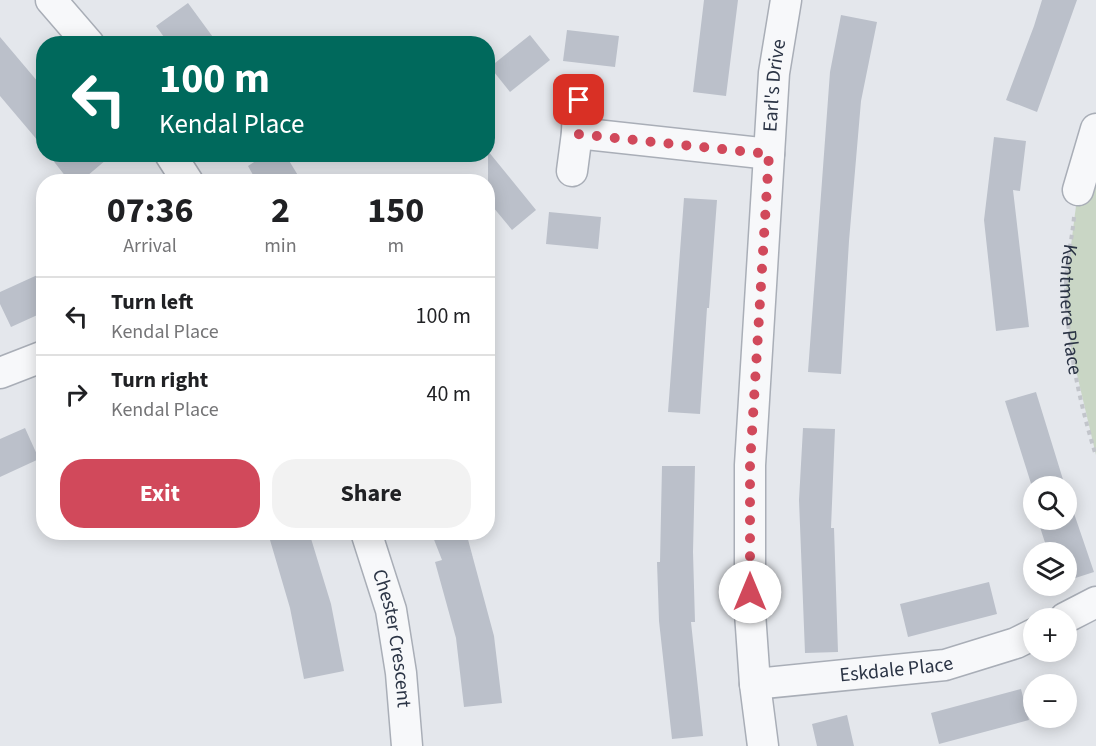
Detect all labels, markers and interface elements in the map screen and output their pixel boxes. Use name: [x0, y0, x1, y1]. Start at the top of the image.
street label: Earl's Drive: [756, 37, 793, 133]
text: 100 m: [159, 49, 270, 109]
icon: left: [60, 60, 138, 138]
pin: [553, 74, 604, 125]
icon: arrive: [562, 83, 595, 116]
text: Kendal Place: [159, 105, 304, 144]
text: 07:36: [107, 185, 194, 236]
text: 2: [271, 185, 290, 236]
text: 150: [367, 185, 424, 236]
text: Arrival: [123, 232, 177, 260]
text: min: [264, 232, 297, 260]
text: m: [387, 232, 404, 260]
street label: Kentmere Place: [1052, 242, 1089, 377]
text: Turn left: [111, 286, 193, 318]
icon: left: [60, 300, 93, 333]
text: 100 m: [416, 300, 471, 332]
text: Kendal Place: [111, 318, 219, 346]
text: Turn right: [111, 364, 208, 396]
icon: right: [60, 378, 93, 411]
text: 40 m: [426, 378, 471, 410]
text: Kendal Place: [111, 396, 219, 424]
button: Exit: [60, 459, 260, 528]
button: Share: [272, 459, 471, 528]
map controls: [1023, 476, 1077, 728]
button: search: [1023, 476, 1077, 530]
button: layers: [1023, 542, 1077, 596]
position arrow: [718, 560, 782, 624]
street label: Chester Crescent: [365, 566, 418, 709]
button: +: [1023, 608, 1077, 662]
street label: Eskdale Place: [838, 649, 957, 689]
button: −: [1023, 674, 1077, 728]

